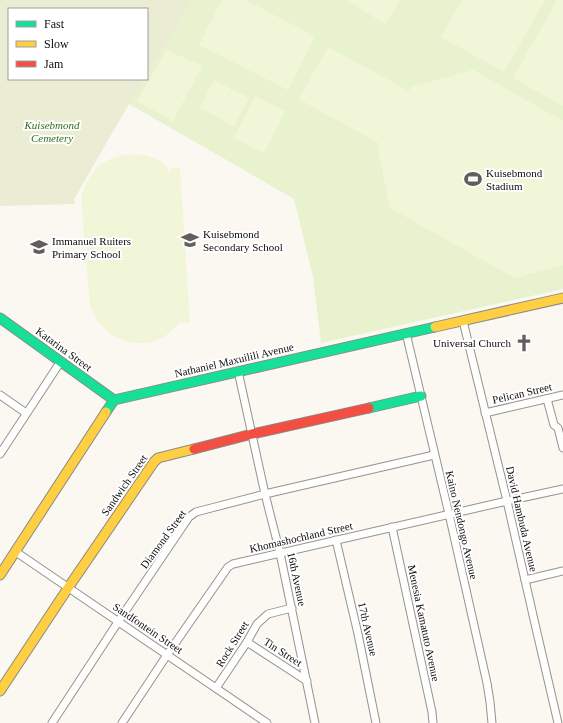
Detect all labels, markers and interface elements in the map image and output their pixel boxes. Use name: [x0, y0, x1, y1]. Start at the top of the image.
legend: [8, 8, 148, 80]
text: Fast: [44, 17, 65, 31]
text: Slow: [44, 37, 69, 51]
text: Jam: [44, 57, 64, 71]
park label: Kuisebmond Cemetery: [24, 119, 80, 144]
place label: Kuisebmond Stadium: [486, 167, 543, 192]
sports icon: Kuisebmond Stadium: [463, 169, 483, 189]
place label: Kuisebmond Secondary School: [203, 228, 283, 253]
school or university icon: Kuisebmond Secondary School: [180, 230, 200, 250]
place label: Immanuel Ruiters Primary School: [52, 235, 131, 260]
school or university icon: Immanuel Ruiters Primary School: [29, 237, 49, 257]
street label: Katarina Street: [34, 325, 94, 373]
church icon: Universal Church: [514, 333, 534, 353]
place label: Universal Church: [433, 337, 511, 349]
street label: Nathaniel Maxuilili Avenue: [173, 340, 295, 380]
street label: Pelican Street: [491, 380, 553, 406]
street label: Sandwich Street: [98, 452, 150, 518]
street label: David Hambuda Avenue: [504, 465, 540, 573]
street label: Kaino Nendongo Avenue: [444, 470, 480, 581]
street label: Diamond Street: [138, 507, 188, 571]
street label: Khomashochland Street: [248, 519, 354, 555]
street label: 16th Avenue: [285, 551, 309, 607]
street label: Menesia Kamatuto Avenue: [406, 564, 442, 683]
street label: Sandfontein Street: [111, 600, 185, 656]
street label: 17th Avenue: [356, 601, 380, 657]
street label: Rock Street: [213, 619, 251, 669]
street label: Tin Street: [262, 635, 304, 669]

